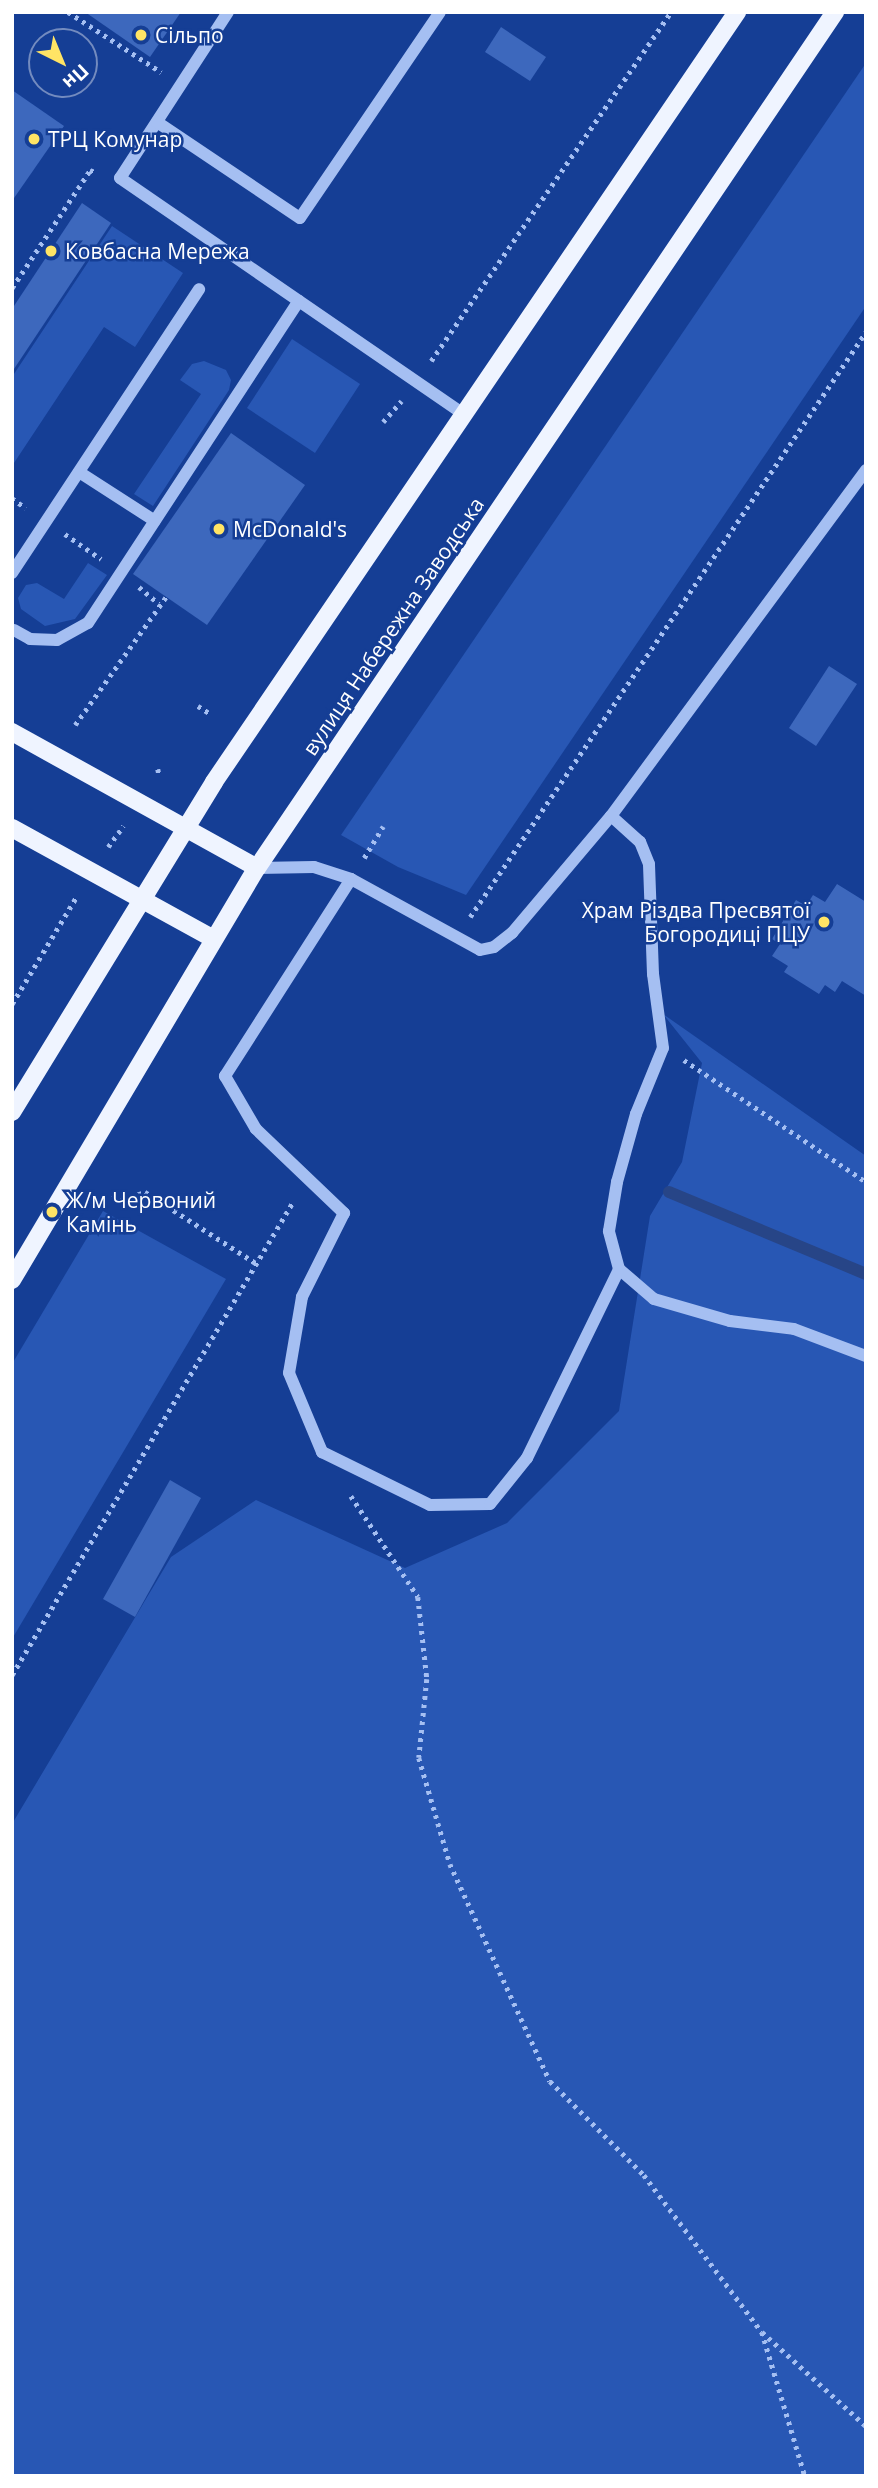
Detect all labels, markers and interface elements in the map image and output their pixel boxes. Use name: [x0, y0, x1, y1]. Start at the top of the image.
place label: Сільпо: [155, 22, 224, 48]
marker: Сільпо: [133, 27, 149, 43]
north arrow: [28, 28, 98, 98]
text: Пн: [57, 58, 95, 96]
place label: ТРЦ Комунар: [48, 126, 182, 152]
marker: ТРЦ Комунар: [26, 131, 42, 147]
place label: Ковбасна Мережа: [65, 238, 250, 264]
marker: Ковбасна Мережа: [43, 243, 59, 259]
street label: вулиця Набережна Заводська: [297, 492, 489, 760]
place label: McDonald's: [233, 516, 347, 542]
marker: McDonald's: [211, 521, 227, 537]
place label: Храм Різдва Пресвятої Богородиці ПЦУ: [582, 897, 810, 947]
marker: Храм Різдва Пресвятої Богородиці ПЦУ: [816, 914, 832, 930]
place label: Ж/м Червоний Камінь: [66, 1187, 216, 1237]
marker: Ж/м Червоний Камінь: [44, 1204, 60, 1220]

